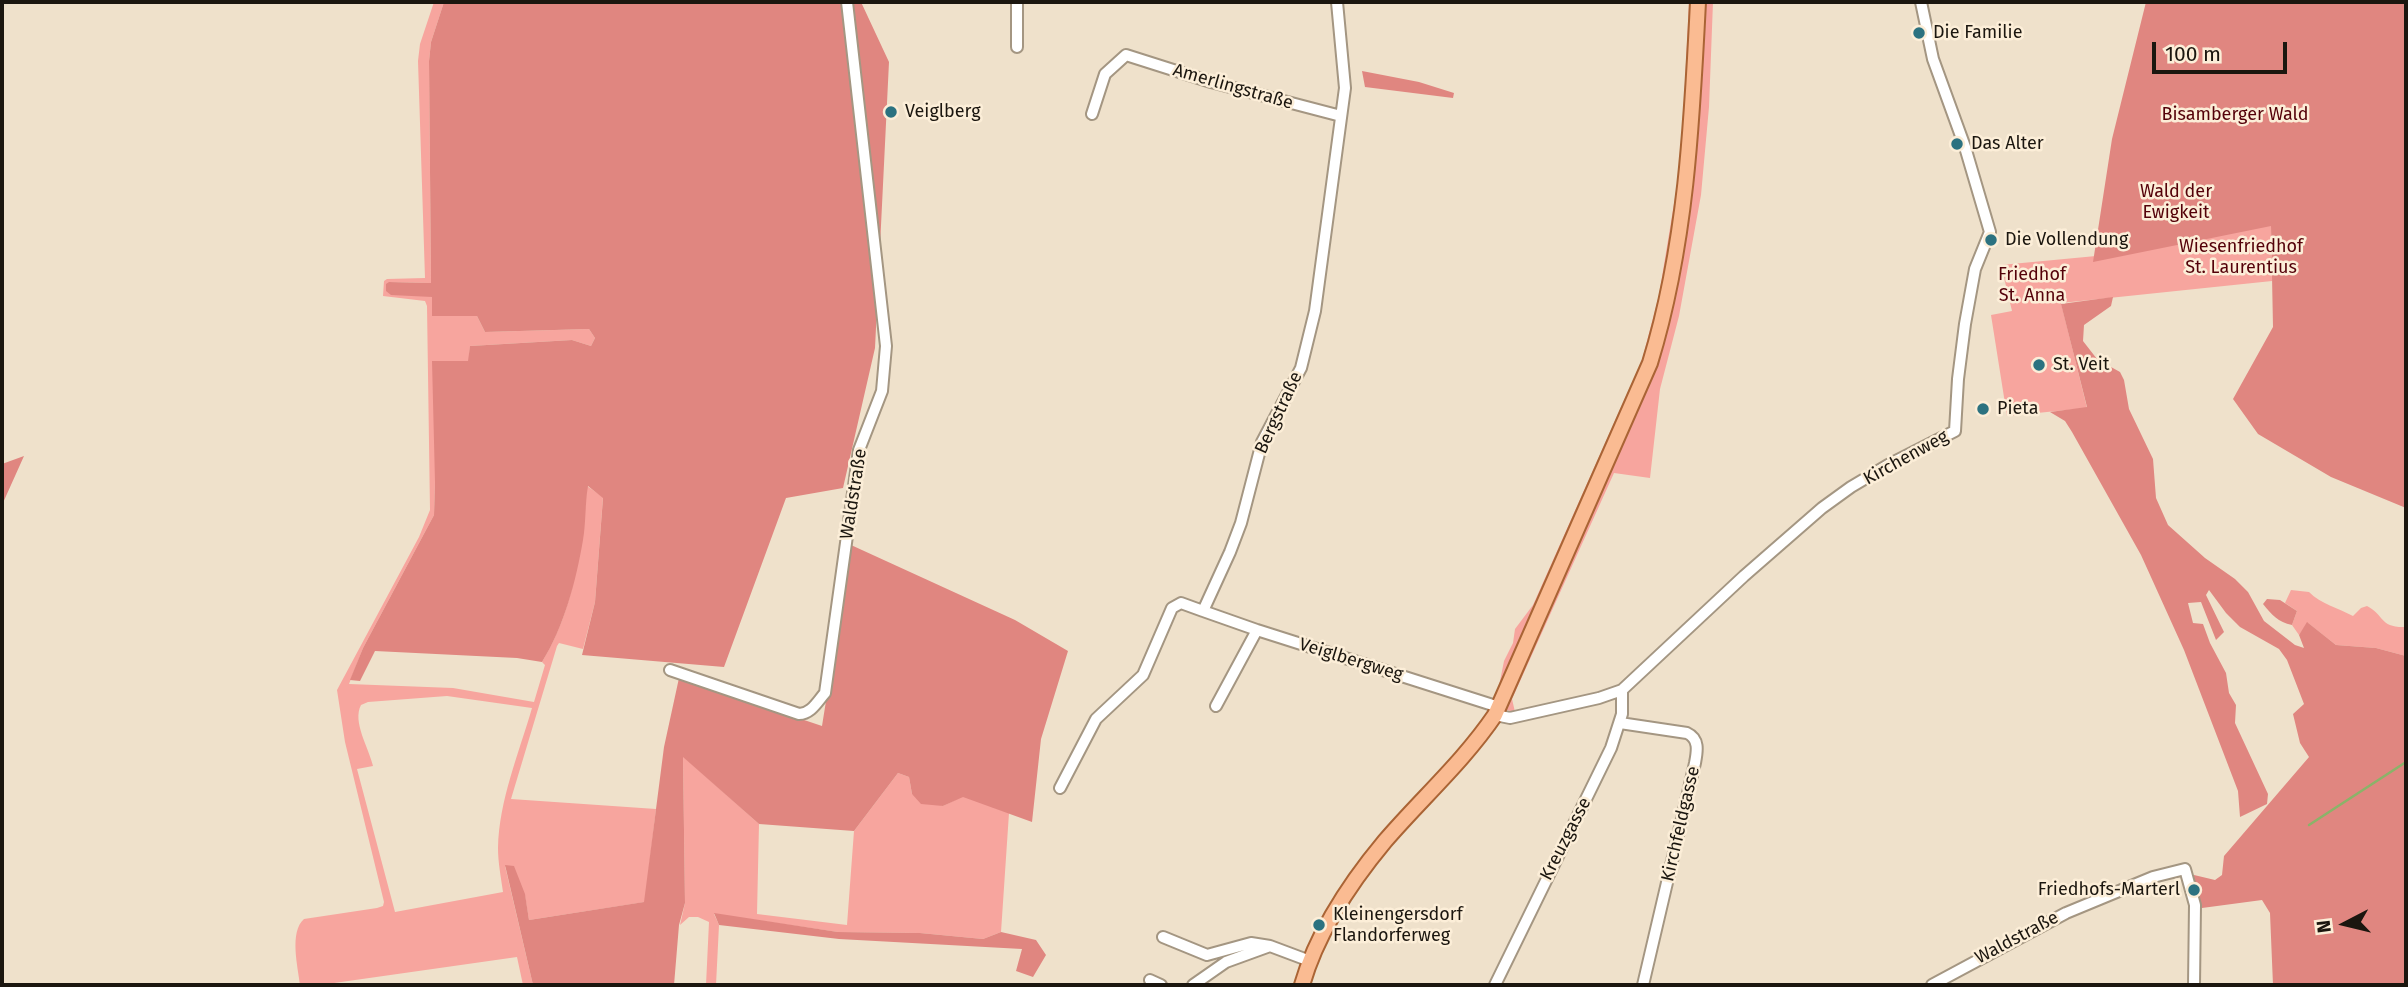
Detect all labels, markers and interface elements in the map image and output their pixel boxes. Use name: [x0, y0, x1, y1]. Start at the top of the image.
place label: Die Familie: [1933, 22, 2022, 44]
marker: Die Familie: [1911, 25, 1927, 41]
scale bar: [2156, 28, 2291, 72]
text: 100 m: [2165, 41, 2221, 67]
street label: Amerlingstraße: [1170, 60, 1296, 114]
place label: Veiglberg: [905, 101, 981, 123]
marker: Veiglberg: [883, 104, 899, 120]
park label: Bisamberger Wald: [2161, 104, 2309, 126]
place label: Das Alter: [1971, 133, 2044, 155]
marker: Das Alter: [1949, 136, 1965, 152]
park label: Wald der Ewigkeit: [2140, 181, 2212, 224]
place label: Die Vollendung: [2005, 229, 2128, 251]
marker: Die Vollendung: [1983, 232, 1999, 248]
park label: Wiesenfriedhof St. Laurentius: [2179, 236, 2303, 278]
park label: Friedhof St. Anna: [1998, 264, 2066, 306]
place label: St. Veit: [2053, 354, 2109, 376]
marker: St. Veit: [2031, 357, 2047, 373]
street label: Bergstraße: [1251, 368, 1307, 458]
place label: Pieta: [1997, 398, 2039, 420]
marker: Pieta: [1975, 401, 1991, 417]
street label: Kirchenweg: [1860, 426, 1952, 490]
street label: Waldstraße: [836, 447, 872, 541]
street label: Veiglbergweg: [1296, 634, 1406, 686]
street label: Kirchfeldgasse: [1657, 764, 1705, 884]
street label: Kreuzgasse: [1536, 794, 1596, 884]
place label: Friedhofs-Marterl: [2038, 879, 2180, 901]
marker: Friedhofs-Marterl: [2186, 882, 2202, 898]
north arrow: [2310, 889, 2380, 959]
place label: Kleinengersdorf Flandorferweg: [1333, 904, 1463, 946]
street label: Waldstraße: [1972, 907, 2062, 969]
marker: Kleinengersdorf Flandorferweg: [1311, 917, 1327, 933]
text: N: [2311, 919, 2336, 934]

